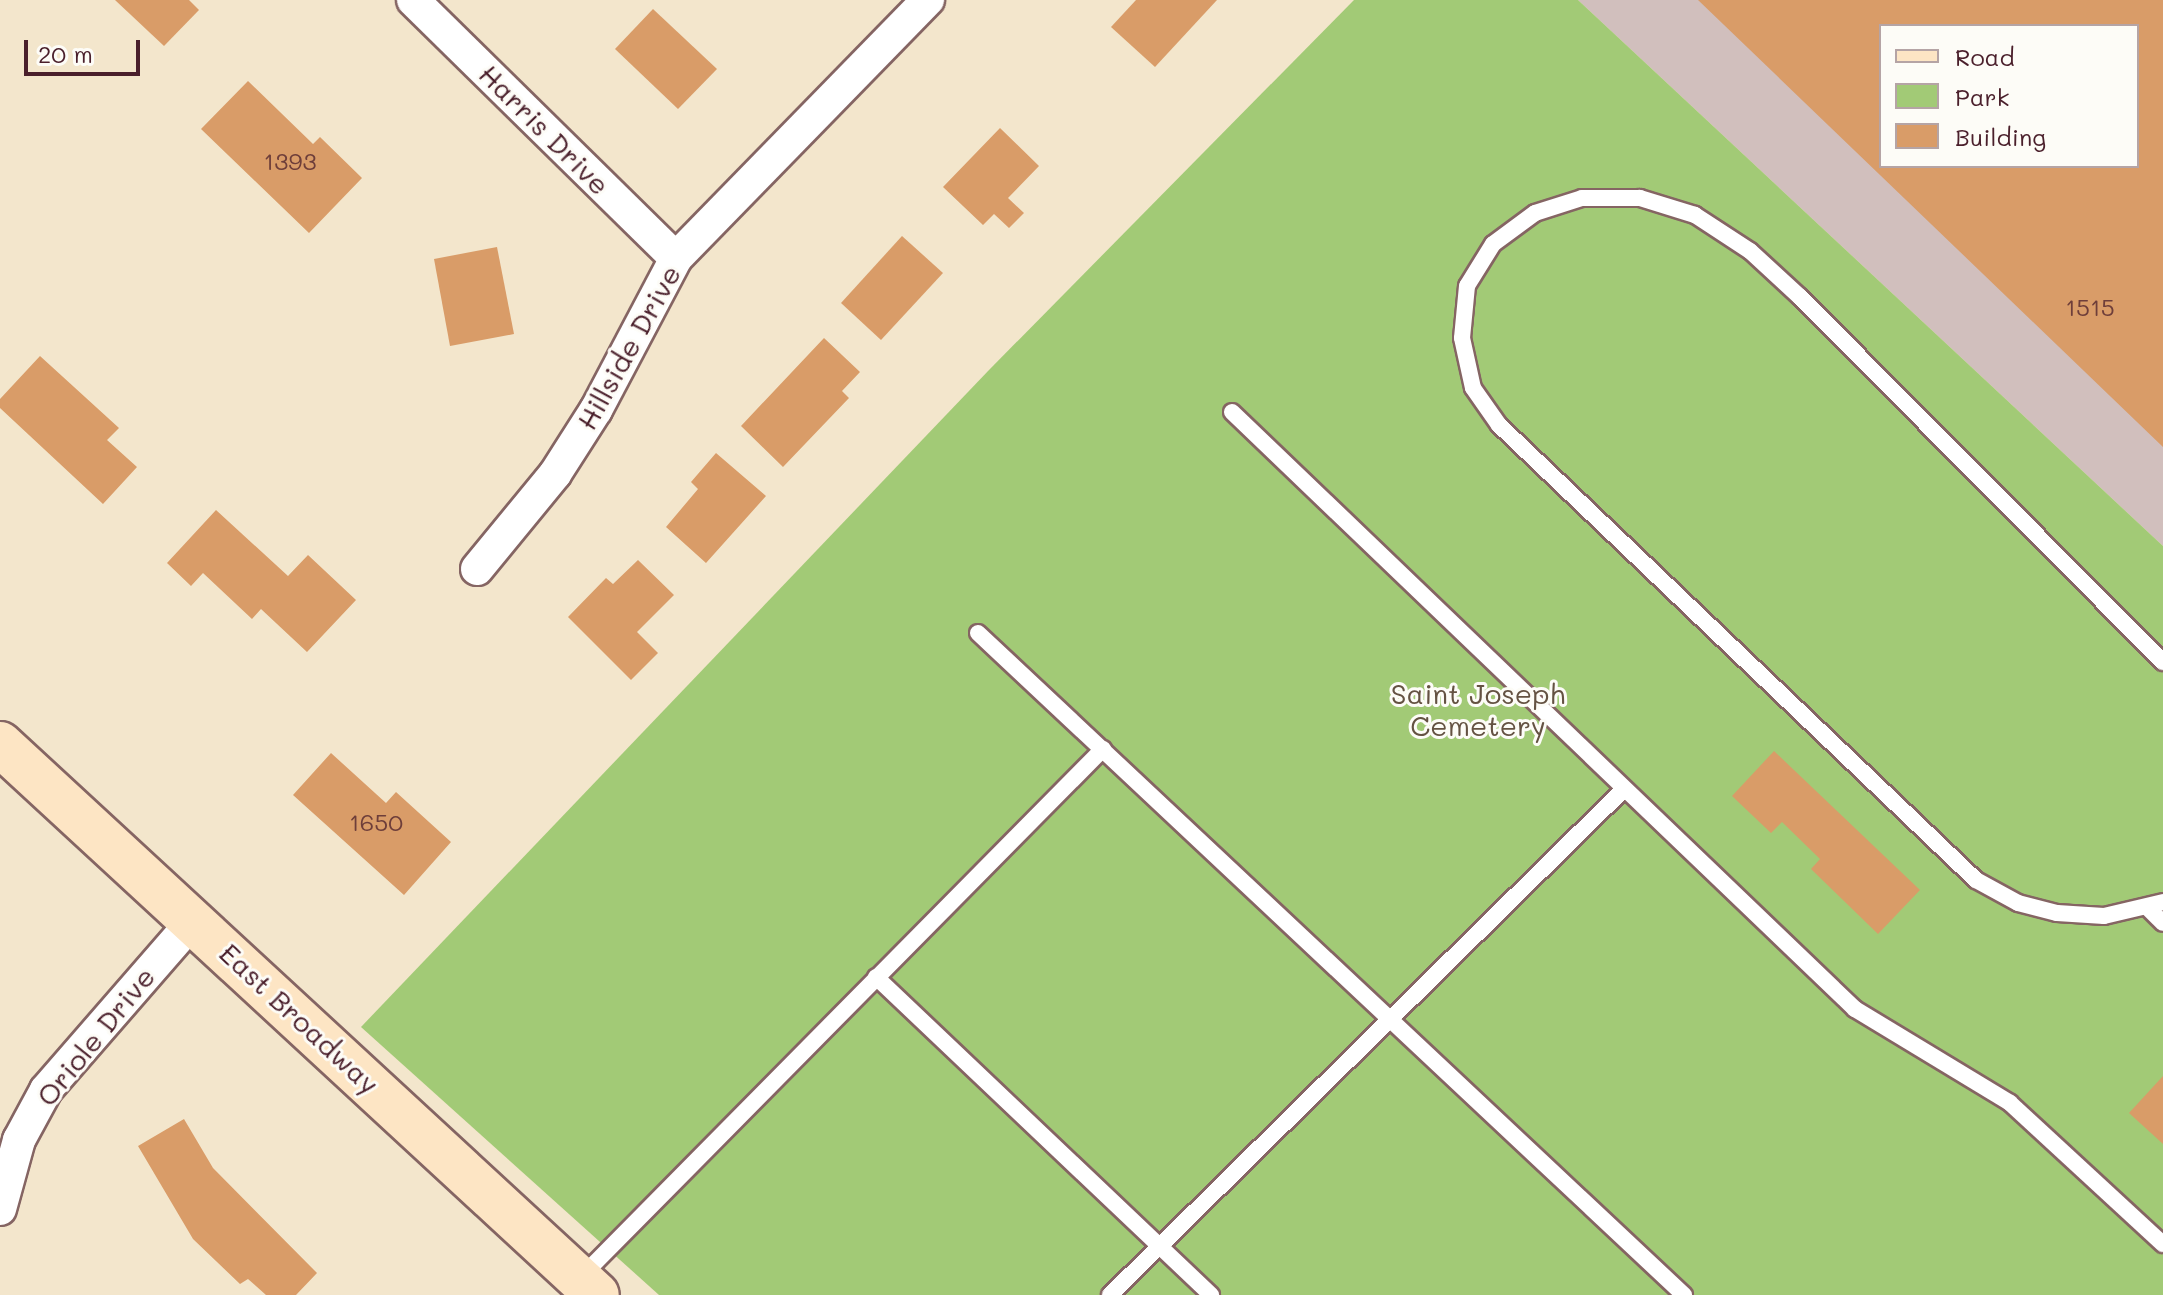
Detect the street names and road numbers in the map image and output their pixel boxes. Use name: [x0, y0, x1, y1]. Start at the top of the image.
street label: Harris Drive: [473, 57, 617, 201]
street label: Hillside Drive: [569, 259, 687, 435]
street label: East Broadway: [213, 936, 387, 1100]
street label: Oriole Drive: [29, 960, 161, 1112]

